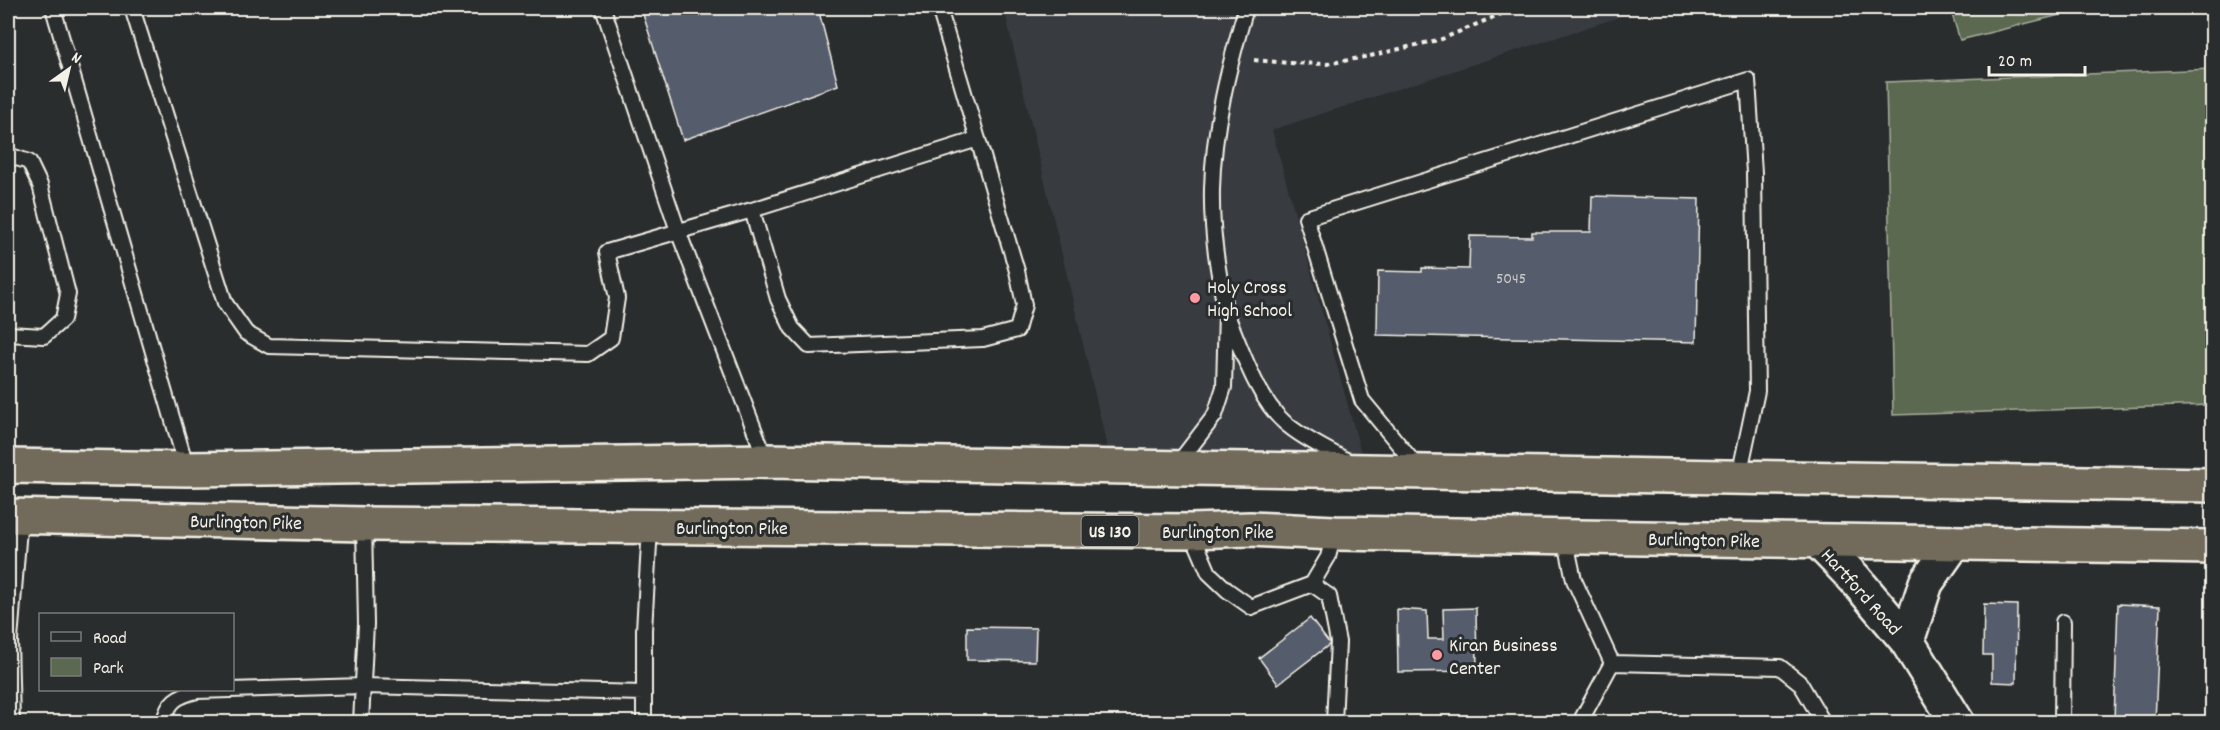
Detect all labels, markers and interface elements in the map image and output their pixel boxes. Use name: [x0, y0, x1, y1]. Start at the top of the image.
north arrow: [39, 39, 99, 99]
scale bar: [1989, 39, 2085, 77]
text: N: [66, 47, 86, 70]
text: 20 m: [1998, 50, 2032, 75]
house number: 5045: [1496, 268, 1526, 291]
place label: Holy Cross High School: [1207, 275, 1292, 326]
marker: Holy Cross High School: [1188, 291, 1202, 305]
street label: Burlington Pike: [190, 509, 302, 539]
street label: Burlington Pike: [676, 516, 788, 544]
road number: US 130: [1082, 516, 1138, 546]
street label: Burlington Pike: [1162, 520, 1274, 548]
street label: Burlington Pike: [1648, 527, 1760, 557]
street label: Hartford Road: [1813, 543, 1907, 643]
legend: [39, 613, 234, 691]
text: Road: [93, 627, 127, 652]
place label: Kiran Business Center: [1449, 633, 1558, 684]
marker: Kiran Business Center: [1430, 648, 1444, 662]
text: Park: [93, 657, 124, 682]

